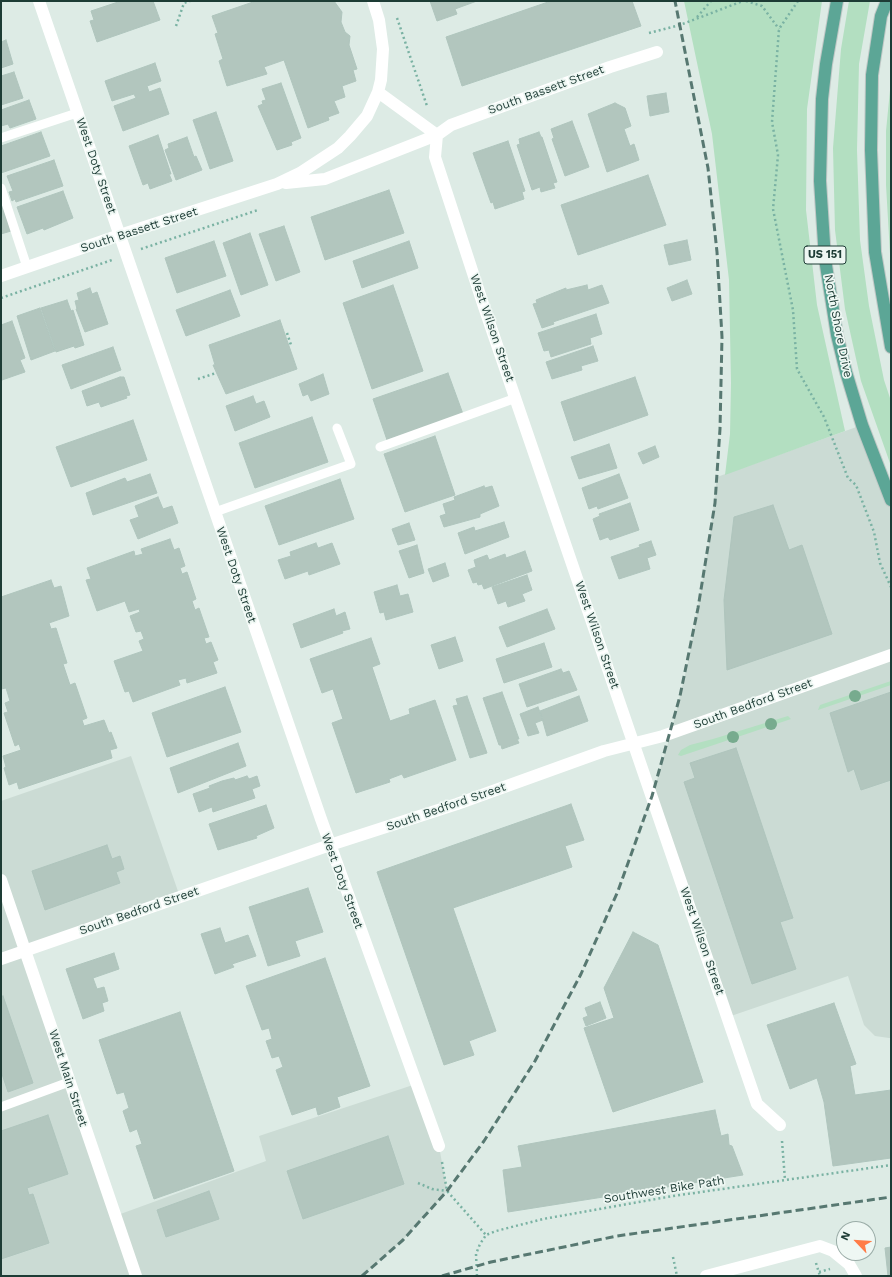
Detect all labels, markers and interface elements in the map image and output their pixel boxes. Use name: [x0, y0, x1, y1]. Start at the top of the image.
street label: South Bassett Street: [486, 62, 606, 118]
street label: West Doty Street: [73, 116, 119, 216]
street label: South Bassett Street: [79, 204, 199, 256]
road number: US 151: [804, 246, 846, 264]
street label: West Wilson Street: [467, 272, 517, 384]
street label: North Shore Drive: [821, 273, 855, 379]
street label: West Doty Street: [213, 525, 259, 625]
street label: West Wilson Street: [572, 579, 622, 691]
street label: South Bedford Street: [692, 676, 814, 732]
street label: South Bedford Street: [384, 780, 508, 834]
street label: West Doty Street: [318, 831, 366, 931]
street label: South Bedford Street: [77, 884, 201, 938]
street label: West Wilson Street: [677, 885, 727, 997]
street label: West Main Street: [46, 1028, 90, 1128]
street label: Southwest Bike Path: [603, 1173, 725, 1207]
north arrow: [836, 1221, 876, 1261]
text: N: [838, 1230, 853, 1243]

